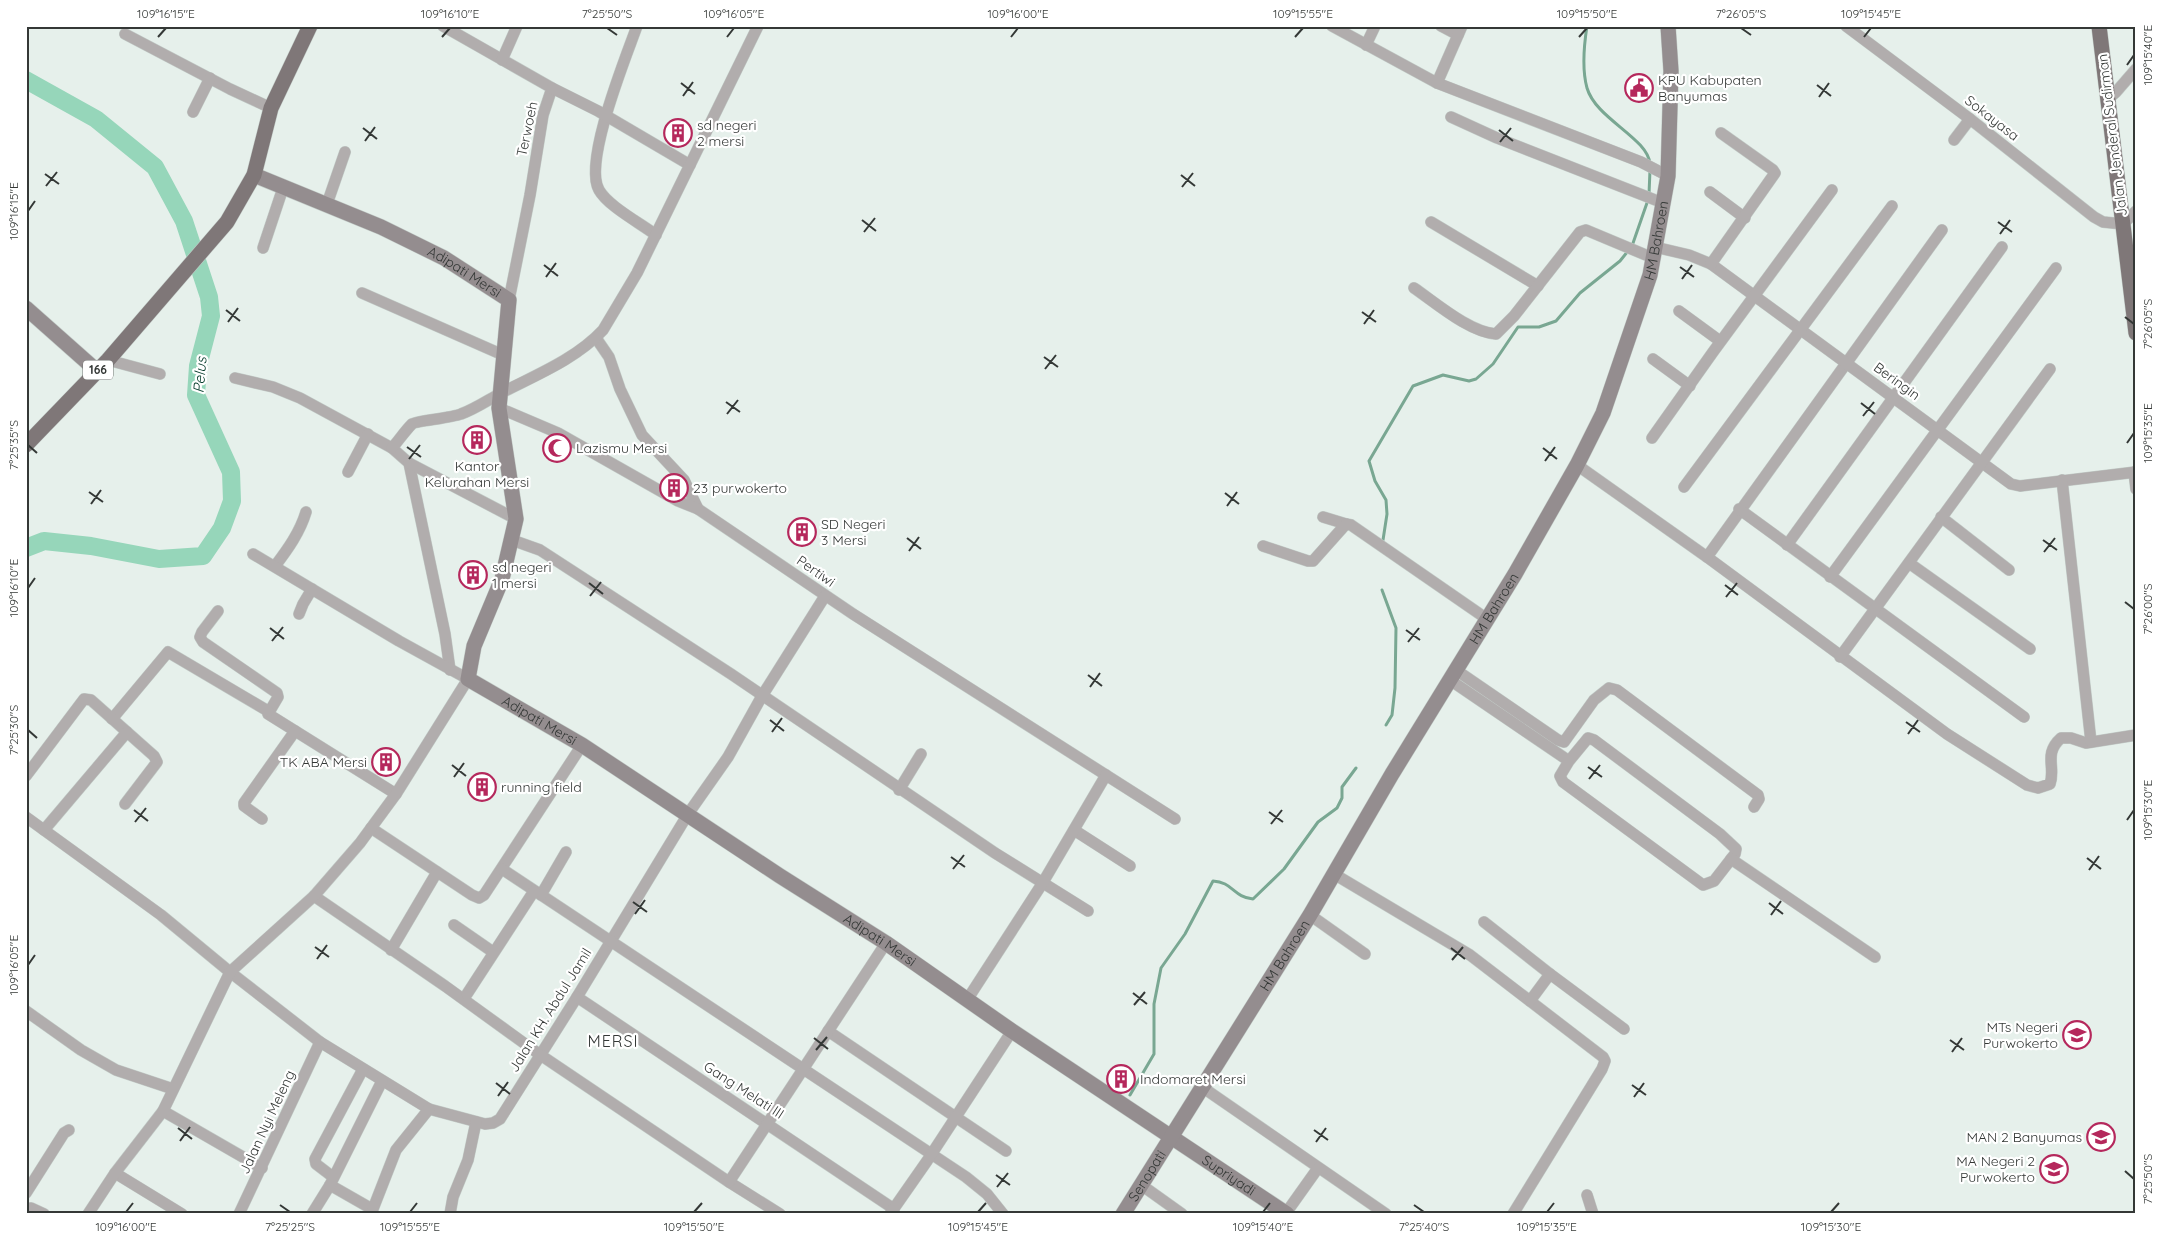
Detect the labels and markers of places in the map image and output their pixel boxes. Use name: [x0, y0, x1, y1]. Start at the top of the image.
place label: KPU Kabupaten Banyumas: [1658, 71, 1762, 105]
public building icon: KPU Kabupaten Banyumas: [1624, 73, 1654, 103]
place label: sd negeri 2 mersi: [697, 116, 757, 150]
building icon: sd negeri 2 mersi: [663, 118, 693, 148]
building icon: Kantor Kelurahan Mersi: [462, 425, 492, 455]
mosque icon: Lazismu Mersi: [542, 433, 572, 463]
place label: Lazismu Mersi: [576, 439, 667, 457]
place label: Kantor Kelurahan Mersi: [425, 457, 529, 491]
building icon: 23 purwokerto: [659, 473, 689, 503]
place label: 23 purwokerto: [693, 479, 787, 497]
place label: SD Negeri 3 Mersi: [821, 515, 886, 549]
building icon: SD Negeri 3 Mersi: [787, 517, 817, 547]
place label: sd negeri 1 mersi: [492, 558, 552, 592]
building icon: sd negeri 1 mersi: [458, 560, 488, 590]
building icon: TK ABA Mersi: [371, 747, 401, 777]
place label: TK ABA Mersi: [280, 753, 367, 771]
building icon: running field: [467, 772, 497, 802]
place label: running field: [501, 778, 582, 796]
place label: MTs Negeri Purwokerto: [1983, 1018, 2058, 1052]
school or university icon: MTs Negeri Purwokerto: [2062, 1020, 2092, 1050]
building icon: Indomaret Mersi: [1106, 1064, 1136, 1094]
place label: Indomaret Mersi: [1140, 1070, 1246, 1088]
school or university icon: MAN 2 Banyumas: [2086, 1122, 2116, 1152]
place label: MAN 2 Banyumas: [1966, 1128, 2082, 1146]
place label: MA Negeri 2 Purwokerto: [1956, 1152, 2035, 1186]
school or university icon: MA Negeri 2 Purwokerto: [2039, 1154, 2069, 1184]

